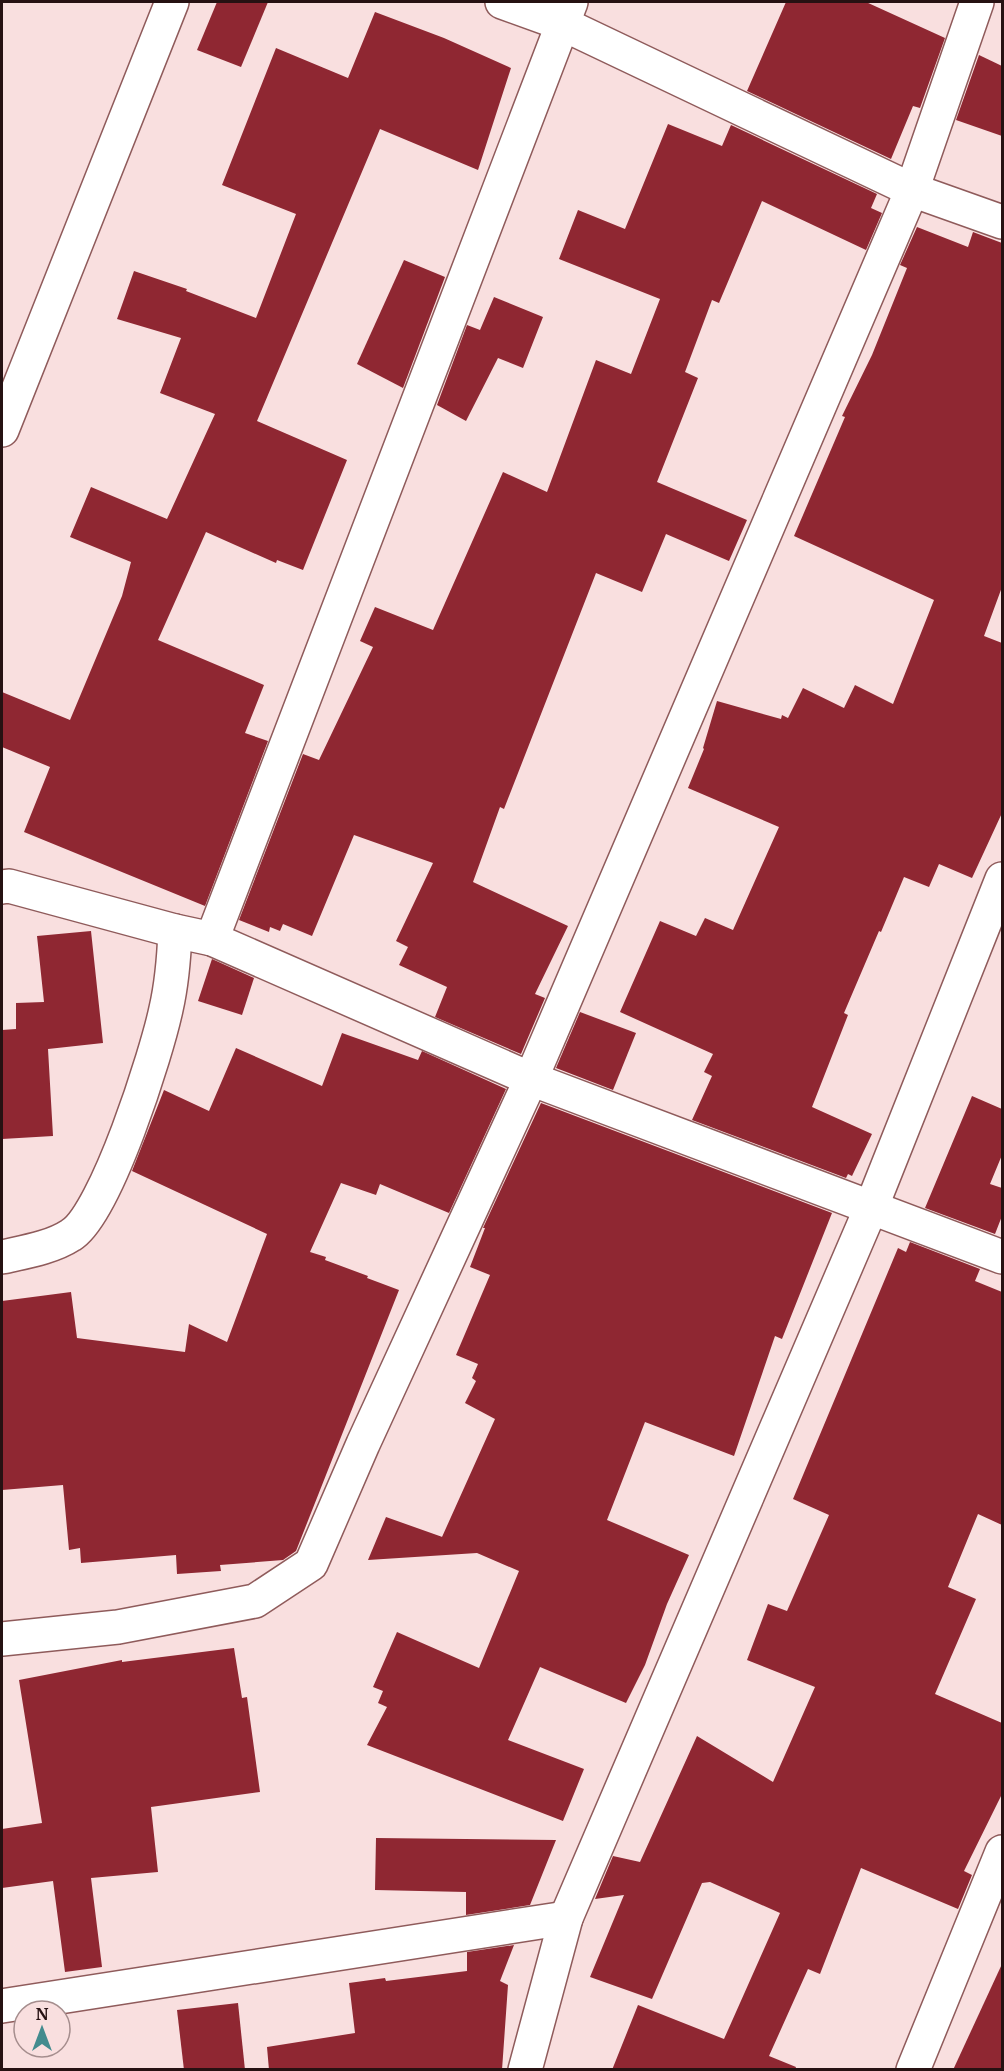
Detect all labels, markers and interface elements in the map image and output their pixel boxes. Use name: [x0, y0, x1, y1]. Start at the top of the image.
north arrow: [12, 1999, 72, 2059]
text: N: [36, 2004, 49, 2024]

